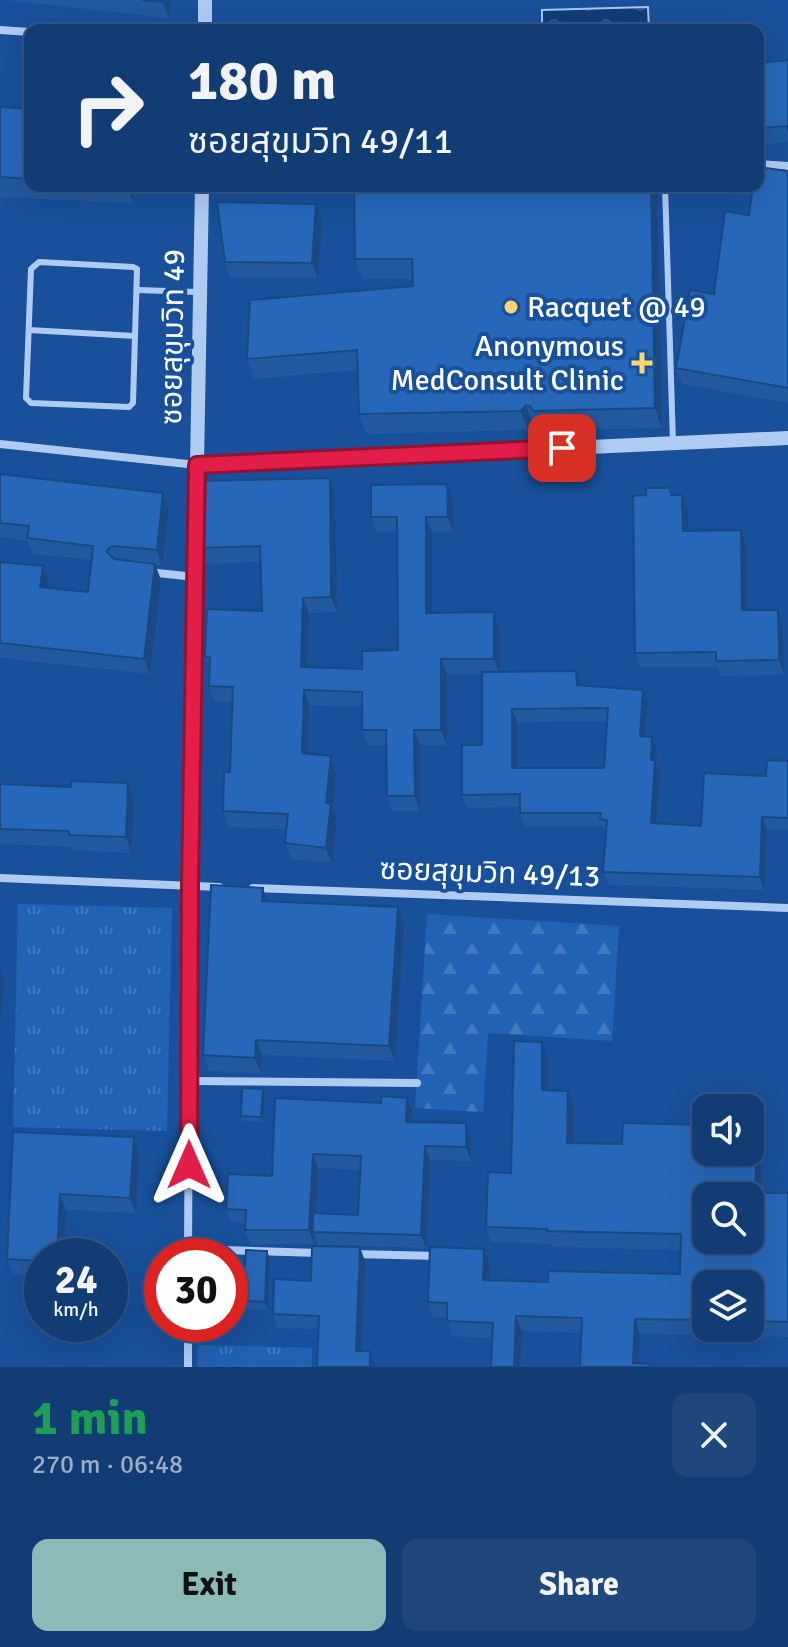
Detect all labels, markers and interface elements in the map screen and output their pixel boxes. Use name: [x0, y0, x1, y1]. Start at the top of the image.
text: 180 m: [188, 46, 336, 115]
icon: right: [56, 56, 160, 160]
text: ซอยสุขุมวิท 49/11: [188, 119, 453, 164]
street label: ซอยสุขุมวิท 49: [153, 249, 193, 425]
place label: Racquet @ 49: [527, 289, 706, 326]
marker: Racquet @ 49: [502, 298, 520, 316]
place label: Anonymous MedConsult Clinic: [391, 328, 624, 399]
marker: Anonymous MedConsult Clinic: [631, 352, 653, 374]
pin: [528, 414, 596, 482]
icon: arrive: [540, 426, 584, 470]
street label: ซอยสุขุมวิท 49/13: [379, 851, 601, 895]
map controls: [692, 1094, 764, 1342]
button: sound: [692, 1094, 764, 1166]
position arrow: [147, 1123, 231, 1207]
button: search: [692, 1182, 764, 1254]
speed limit sign: 30: [144, 1238, 248, 1342]
text: 24: [54, 1255, 98, 1305]
button: layers: [692, 1270, 764, 1342]
text: km/h: [53, 1297, 99, 1322]
text: 1 min: [32, 1389, 148, 1448]
button: close: [672, 1393, 756, 1477]
text: 270 m · 06:48: [32, 1449, 183, 1481]
button: Exit: [32, 1539, 386, 1631]
button: Share: [402, 1539, 756, 1631]

